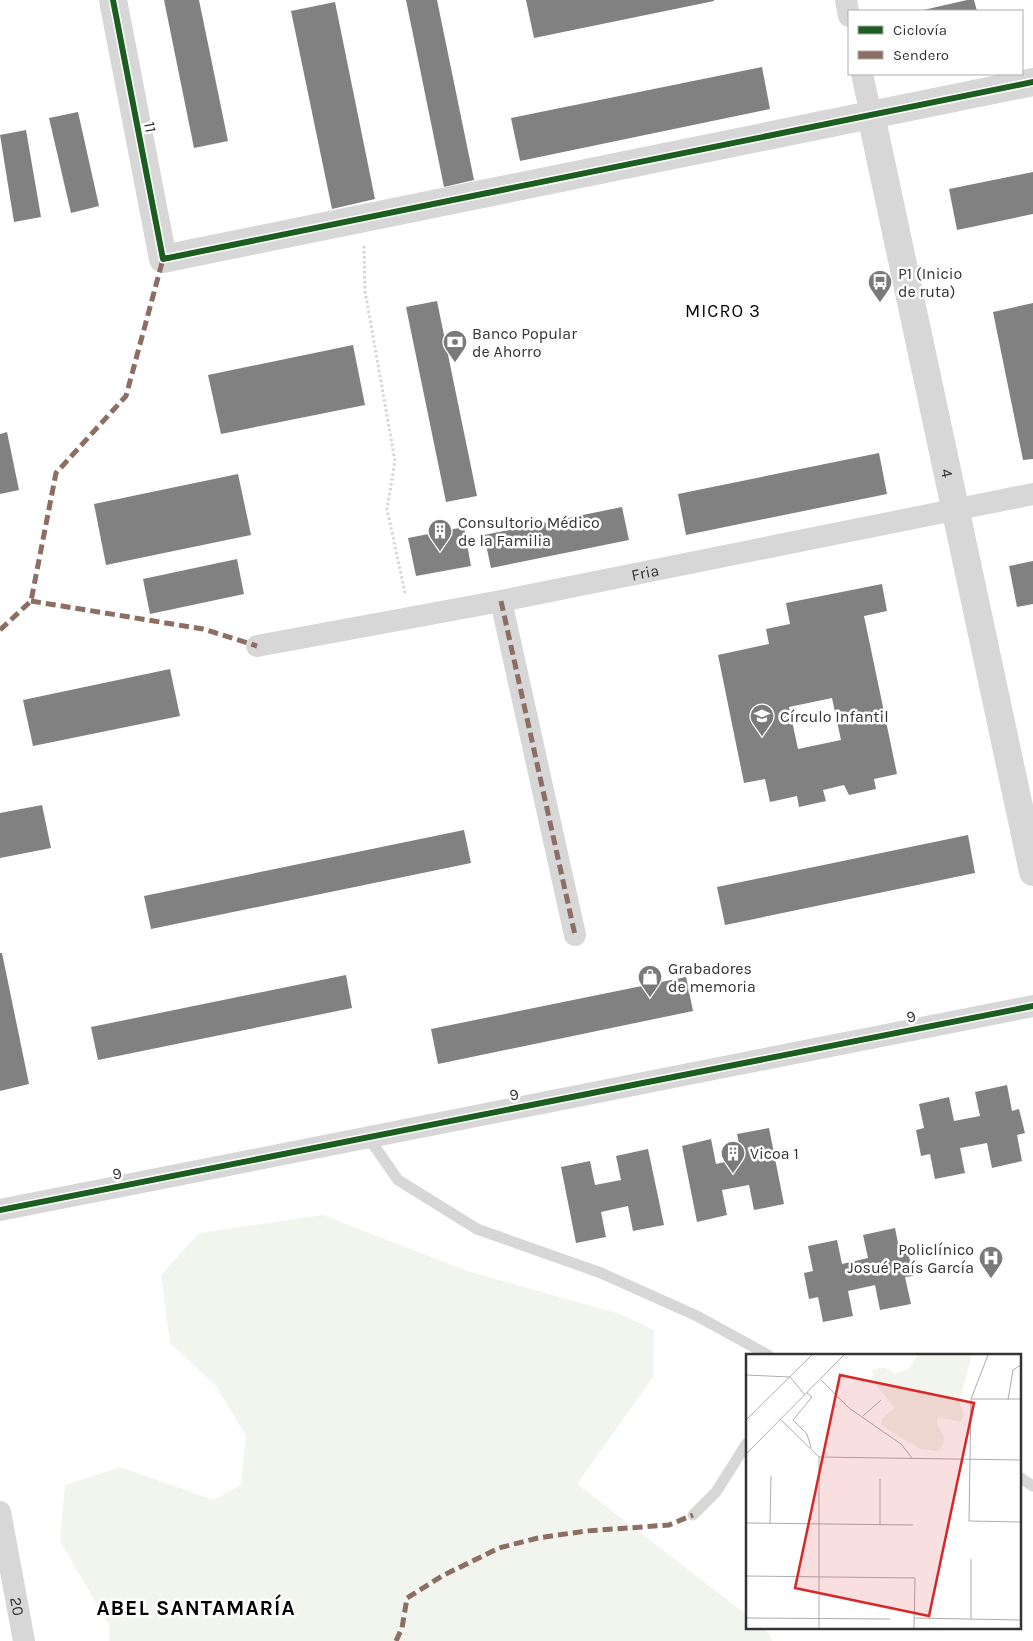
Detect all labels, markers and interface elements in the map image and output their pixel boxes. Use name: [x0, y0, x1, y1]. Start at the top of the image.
legend: [848, 10, 1023, 75]
text: Ciclovía: [893, 21, 947, 39]
text: Sendero: [893, 46, 949, 64]
street label: 11: [140, 120, 161, 134]
place label: P1 (Inicio de ruta): [898, 264, 962, 301]
bus stop icon: P1 (Inicio de ruta): [867, 269, 893, 303]
district label: MICRO 3: [685, 300, 761, 322]
place label: Banco Popular de Ahorro: [472, 324, 577, 361]
bank icon: Banco Popular de Ahorro: [442, 329, 468, 363]
street label: 4: [937, 467, 957, 479]
place label: Consultorio Médico de la Familia: [458, 513, 600, 550]
building icon: Consultorio Médico de la Familia: [427, 518, 453, 552]
street label: Fria: [630, 560, 661, 585]
school or university icon: Círculo Infantil: [749, 703, 775, 737]
place label: Círculo Infantil: [780, 707, 889, 726]
place label: Grabadores de memoria: [668, 959, 756, 996]
shop icon: Grabadores de memoria: [637, 964, 663, 998]
street label: 9: [905, 1006, 917, 1027]
street label: 9: [508, 1084, 520, 1105]
building icon: Vicoa 1: [720, 1140, 746, 1174]
place label: Vicoa 1: [750, 1144, 799, 1163]
street label: 9: [111, 1163, 123, 1184]
place label: Policlínico Josué País García: [847, 1240, 974, 1277]
hospital icon: Policlínico Josué País García: [978, 1245, 1004, 1279]
inset map: [746, 1354, 1020, 1628]
district label: ABEL SANTAMARÍA: [96, 1594, 296, 1620]
street label: 20: [6, 1596, 28, 1617]

